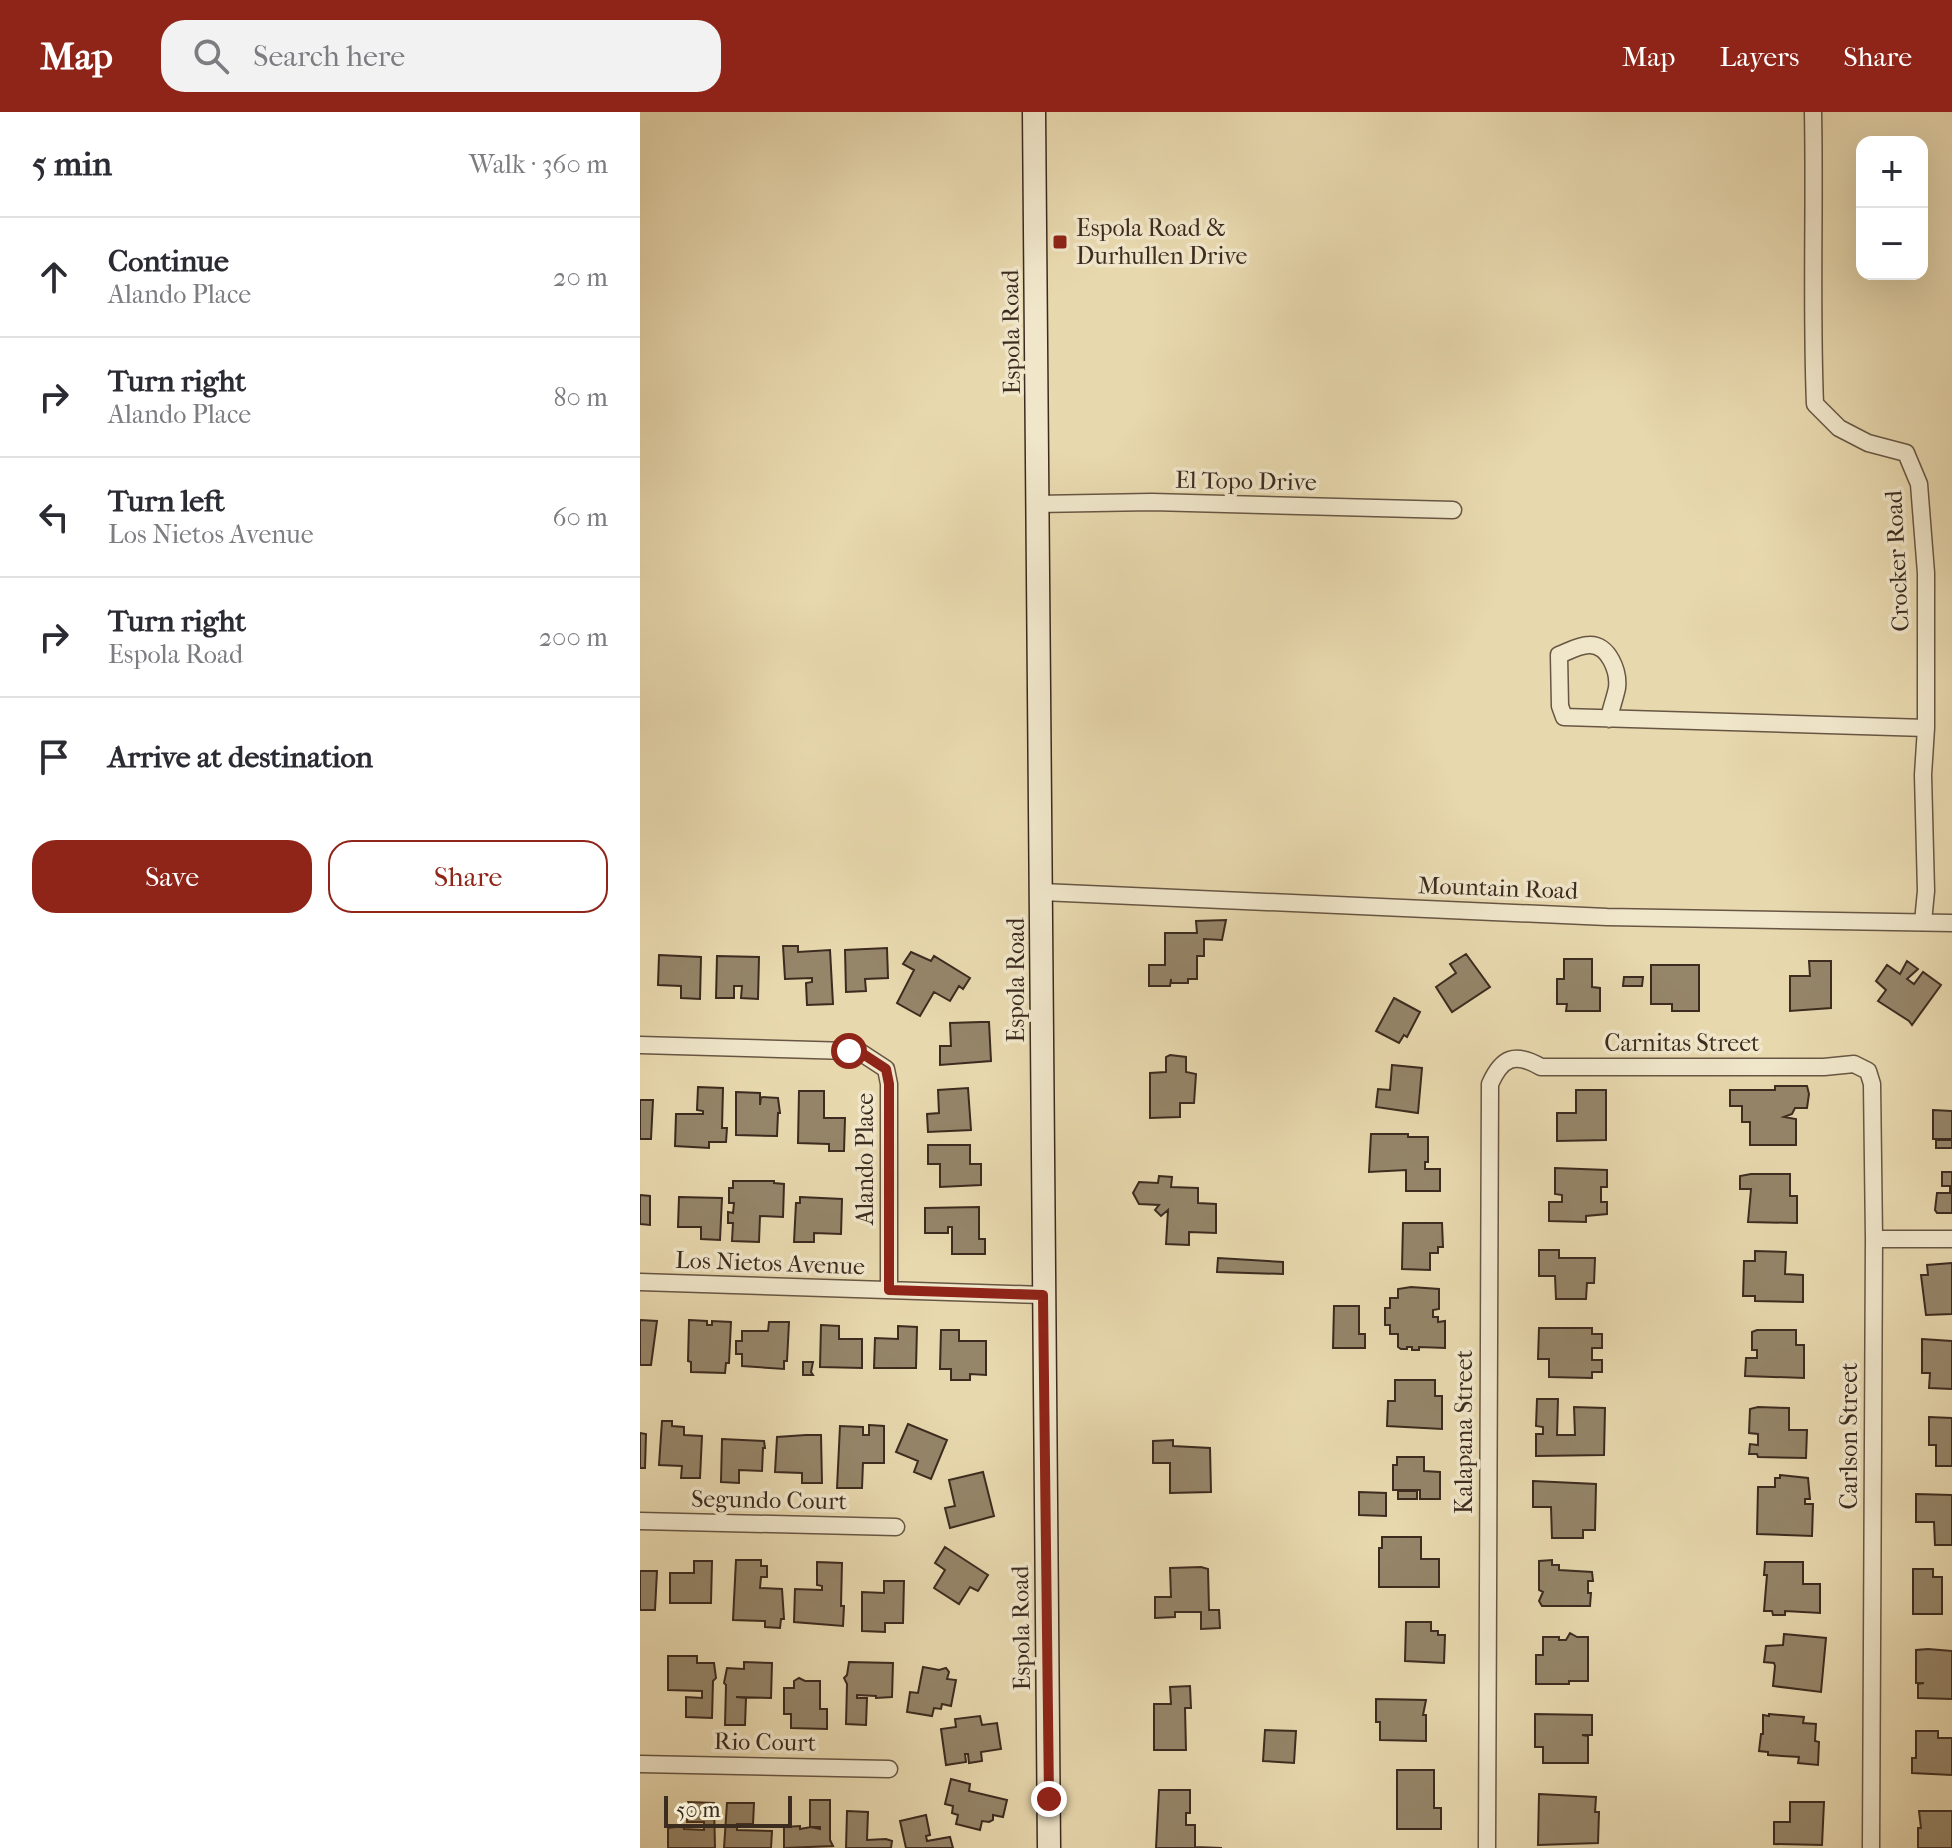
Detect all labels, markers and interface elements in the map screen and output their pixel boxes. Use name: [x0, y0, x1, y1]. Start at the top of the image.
search box: [161, 20, 721, 92]
text: Map: [40, 34, 113, 79]
icon: search: [189, 34, 233, 78]
text: Search here: [253, 39, 405, 74]
text: Map: [1622, 40, 1675, 73]
text: Layers: [1719, 40, 1799, 73]
text: Share: [1843, 40, 1912, 73]
map controls: [1856, 136, 1928, 280]
button: +: [1856, 136, 1928, 208]
text: 5 min: [32, 144, 112, 184]
text: Walk · 360 m: [469, 149, 608, 180]
button: −: [1856, 208, 1928, 280]
place label: Espola Road & Durhullen Drive: [1076, 214, 1247, 270]
marker: Espola Road & Durhullen Drive: [1051, 233, 1069, 251]
text: Continue: [108, 244, 229, 279]
icon: ahead: [32, 255, 76, 299]
text: 20 m: [553, 262, 608, 293]
street label: Espola Road: [996, 268, 1026, 395]
text: Alando Place: [108, 279, 251, 310]
text: Turn right: [108, 364, 246, 399]
icon: right: [32, 375, 76, 419]
text: 80 m: [553, 382, 608, 413]
text: Alando Place: [108, 399, 251, 430]
street label: El Topo Drive: [1175, 466, 1317, 496]
text: Turn left: [108, 484, 225, 519]
street label: Crocker Road: [1879, 489, 1915, 632]
icon: left: [32, 495, 76, 539]
text: 60 m: [552, 502, 608, 533]
text: Los Nietos Avenue: [108, 519, 314, 550]
text: Turn right: [108, 604, 246, 639]
icon: right: [32, 615, 76, 659]
text: 200 m: [539, 622, 608, 653]
text: Espola Road: [108, 639, 243, 670]
icon: arrive: [32, 735, 76, 779]
text: Arrive at destination: [108, 740, 373, 775]
button: Save: [32, 840, 312, 913]
button: Share: [328, 840, 608, 913]
street label: Mountain Road: [1417, 871, 1579, 905]
street label: Espola Road: [1002, 917, 1030, 1042]
street label: Carnitas Street: [1604, 1029, 1760, 1057]
route start: [831, 1033, 867, 1069]
street label: Alando Place: [851, 1093, 879, 1226]
street label: Los Nietos Avenue: [675, 1246, 865, 1280]
street label: Kalapana Street: [1450, 1349, 1478, 1514]
street label: Carlson Street: [1835, 1362, 1863, 1510]
street label: Segundo Court: [691, 1485, 848, 1515]
street label: Espola Road: [1006, 1564, 1036, 1691]
street label: Rio Court: [714, 1727, 817, 1757]
route end: [1031, 1781, 1067, 1817]
scale bar: [664, 1792, 792, 1828]
text: 50 m: [676, 1797, 721, 1823]

